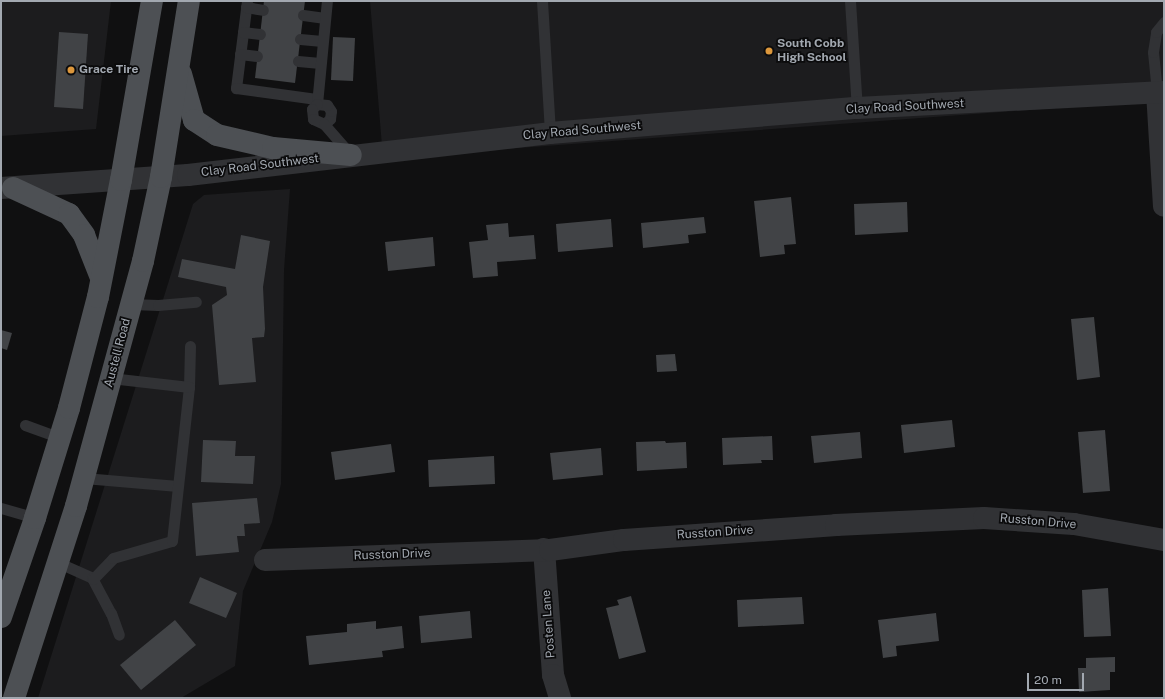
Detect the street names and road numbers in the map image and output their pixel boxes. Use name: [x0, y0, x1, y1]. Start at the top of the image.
street label: Clay Road Southwest: [845, 97, 965, 117]
street label: Clay Road Southwest: [522, 119, 642, 143]
street label: Clay Road Southwest: [200, 152, 320, 180]
street label: Austell Road: [102, 317, 134, 389]
street label: Russton Drive: [999, 511, 1077, 533]
street label: Russton Drive: [676, 523, 754, 543]
street label: Russton Drive: [353, 546, 431, 564]
street label: Posten Lane: [539, 589, 559, 659]

